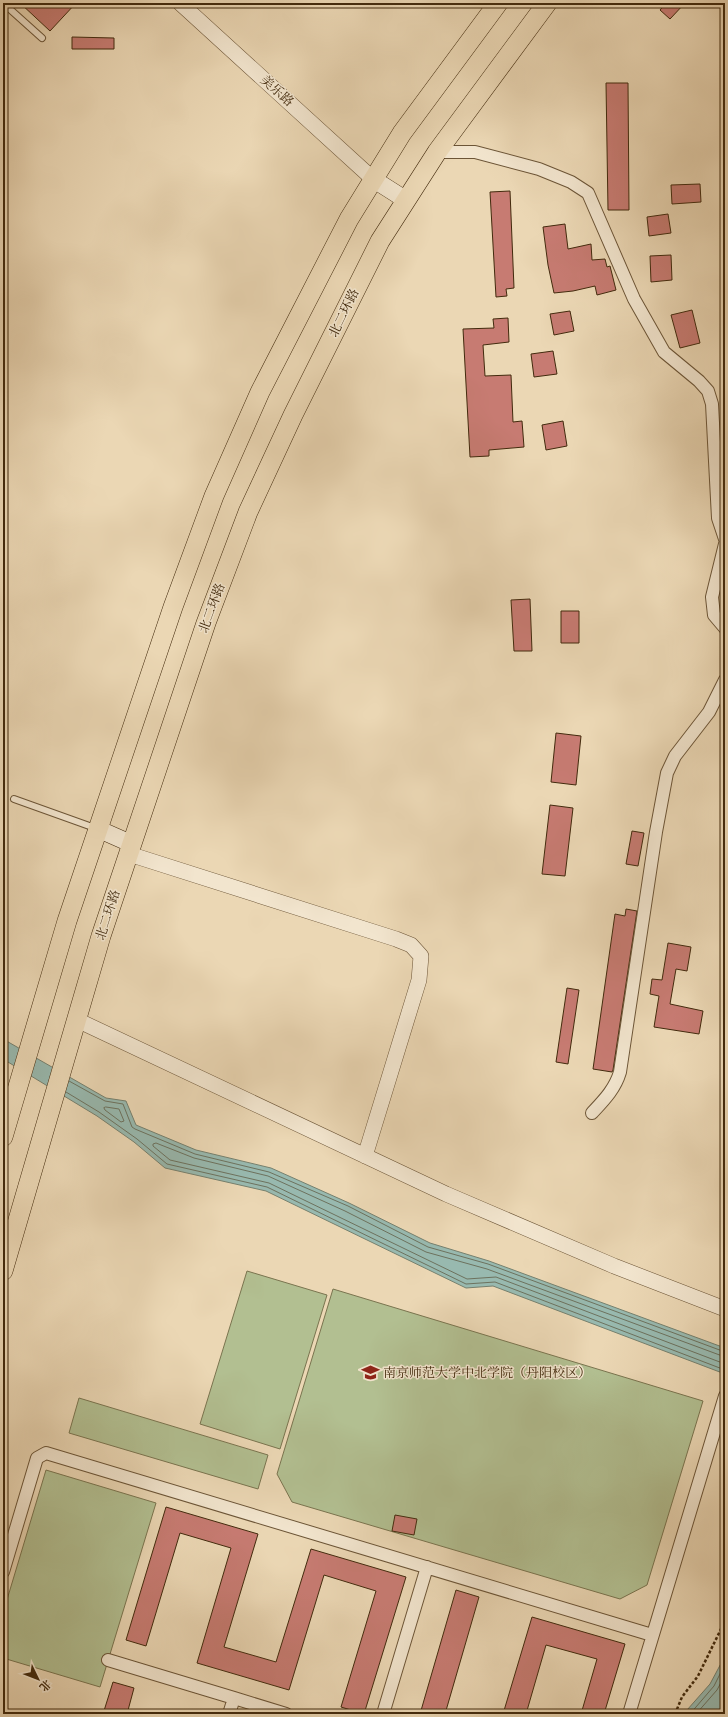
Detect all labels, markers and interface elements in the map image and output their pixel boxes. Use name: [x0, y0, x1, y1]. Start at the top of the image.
street label: 美乐路: [256, 71, 298, 111]
street label: 北二环路: [325, 286, 363, 340]
street label: 北二环路: [195, 580, 229, 636]
street label: 北二环路: [91, 887, 125, 943]
school or university icon: 南京师范大学中北学院（丹阳校区）: [360, 1363, 380, 1383]
place label: 南京师范大学中北学院（丹阳校区）: [383, 1364, 591, 1382]
north arrow: [18, 1659, 58, 1699]
text: 北: [36, 1676, 54, 1695]

